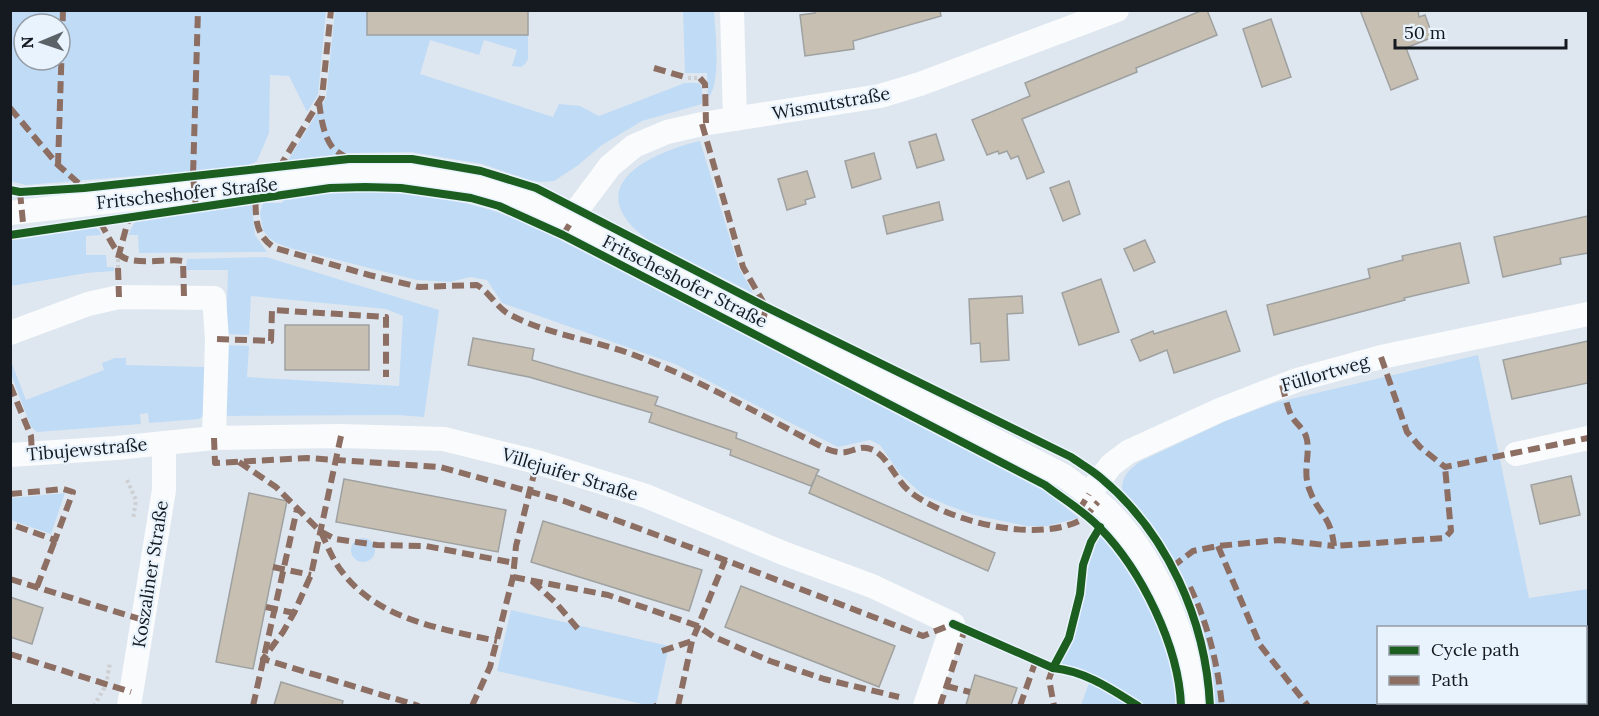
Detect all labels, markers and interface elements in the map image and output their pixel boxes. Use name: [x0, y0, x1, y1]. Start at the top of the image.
north arrow: [12, 12, 72, 72]
scale bar: [1395, 12, 1566, 50]
text: 50 m: [1404, 21, 1446, 44]
text: N: [17, 36, 37, 49]
street label: Wismutstraße: [770, 81, 892, 125]
street label: Fritscheshofer Straße: [95, 172, 279, 214]
street label: Fritscheshofer Straße: [599, 229, 772, 333]
street label: Füllortweg: [1279, 349, 1372, 396]
street label: Tibujewstraße: [26, 432, 148, 466]
street label: Villejuifer Straße: [498, 442, 641, 506]
street label: Koszaliner Straße: [127, 499, 173, 649]
legend: [1377, 626, 1587, 704]
text: Cycle path: [1431, 638, 1520, 661]
text: Path: [1431, 668, 1469, 691]

